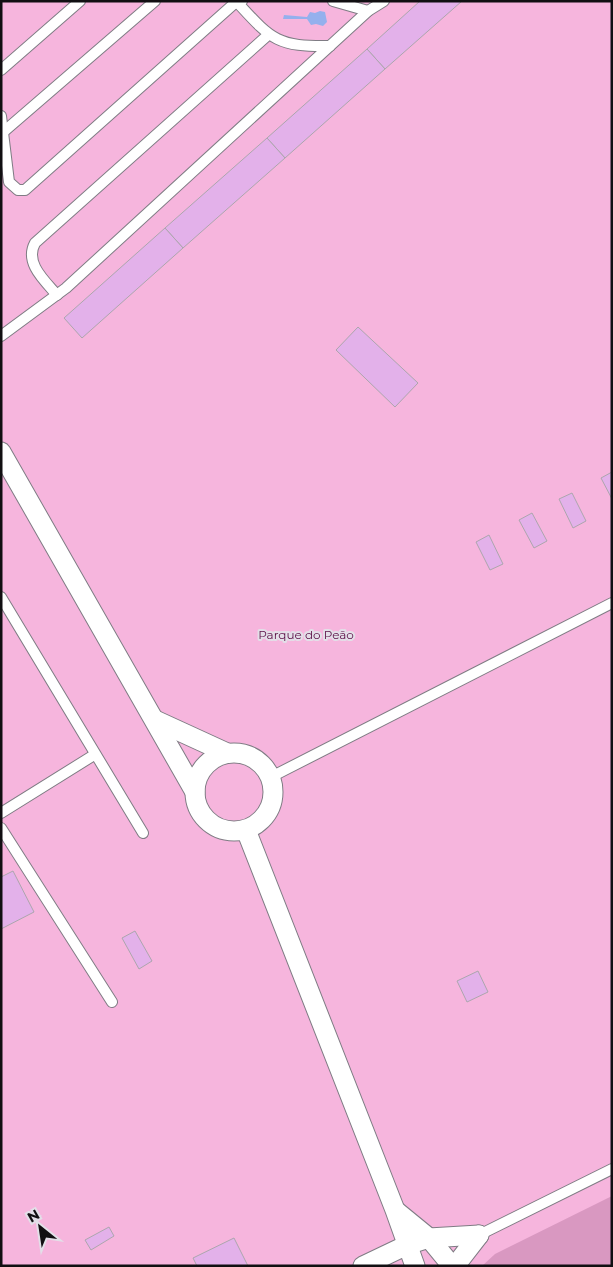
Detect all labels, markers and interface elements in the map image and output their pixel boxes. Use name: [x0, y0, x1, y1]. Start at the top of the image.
park label: Parque do Peão: [258, 627, 354, 642]
north arrow: [15, 1202, 65, 1252]
text: N: [24, 1205, 43, 1226]

